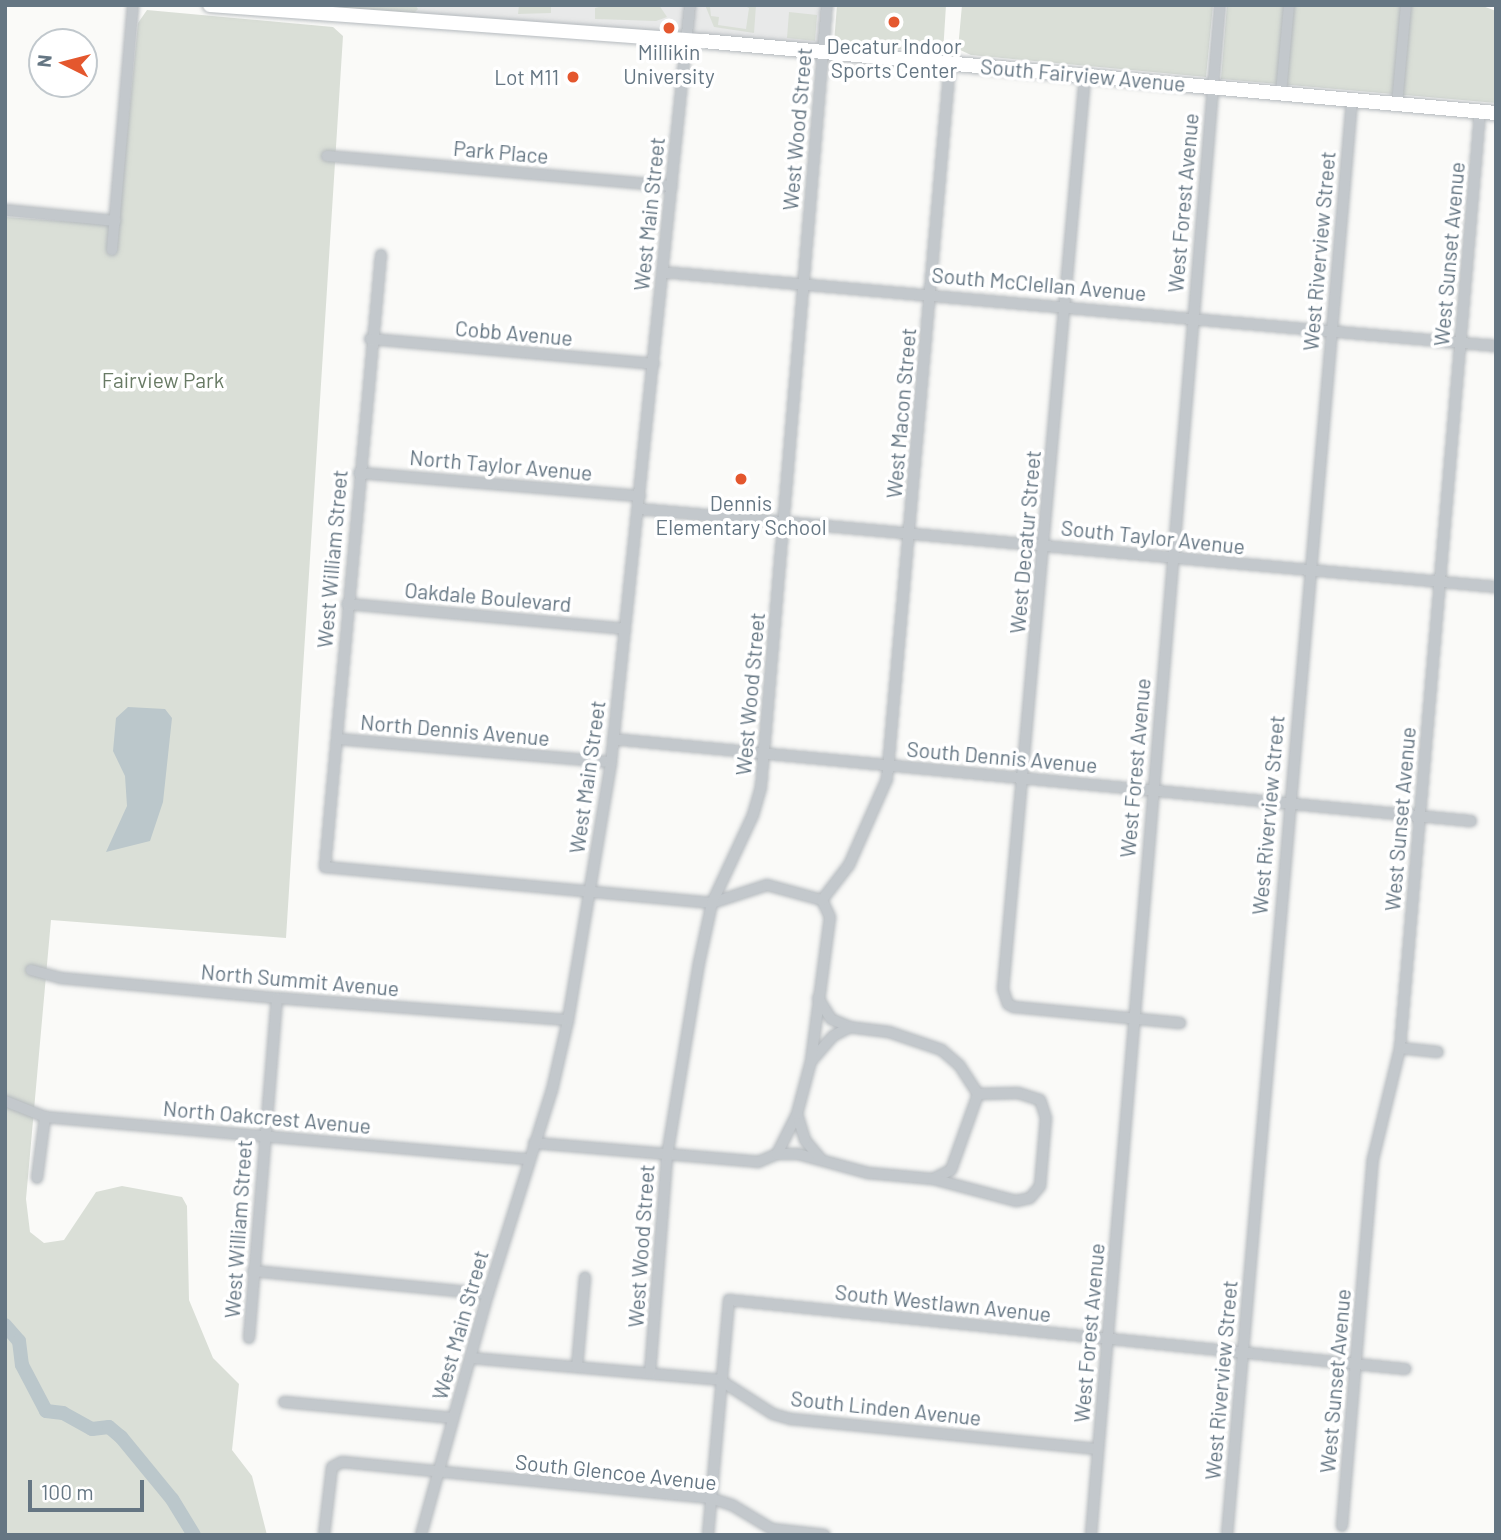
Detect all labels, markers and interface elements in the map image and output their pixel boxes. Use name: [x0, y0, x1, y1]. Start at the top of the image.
marker: Decatur Indoor Sports Center: [886, 14, 902, 30]
marker: Millikin University: [661, 20, 677, 36]
north arrow: [28, 28, 98, 98]
place label: Decatur Indoor Sports Center: [826, 33, 962, 83]
place label: Millikin University: [623, 39, 715, 89]
street label: West Wood Street: [777, 46, 817, 212]
text: N: [32, 53, 56, 68]
street label: South Fairview Avenue: [979, 53, 1187, 97]
place label: Lot M11: [494, 64, 559, 90]
marker: Lot M11: [565, 69, 581, 85]
street label: West Forest Avenue: [1163, 112, 1203, 294]
street label: Park Place: [452, 135, 550, 169]
street label: West Main Street: [628, 136, 670, 292]
street label: West Riverview Street: [1298, 150, 1340, 352]
street label: West Sunset Avenue: [1428, 161, 1470, 347]
street label: South McClellan Avenue: [931, 262, 1147, 306]
street label: Cobb Avenue: [454, 315, 574, 351]
street label: West Macon Street: [881, 327, 921, 499]
park label: Fairview Park: [102, 367, 224, 393]
street label: North Taylor Avenue: [408, 444, 594, 486]
street label: West Decatur Street: [1004, 449, 1046, 635]
street label: West William Street: [312, 469, 352, 649]
marker: Dennis Elementary School: [733, 471, 749, 487]
place label: Dennis Elementary School: [655, 490, 827, 540]
street label: South Taylor Avenue: [1060, 515, 1246, 559]
street label: Oakdale Boulevard: [404, 577, 572, 617]
street label: West Wood Street: [730, 611, 770, 777]
street label: West Forest Avenue: [1115, 677, 1155, 859]
street label: West Main Street: [564, 699, 610, 855]
street label: North Dennis Avenue: [359, 709, 551, 751]
street label: West Riverview Street: [1247, 714, 1289, 916]
street label: West Sunset Avenue: [1379, 726, 1421, 912]
street label: South Dennis Avenue: [906, 736, 1098, 778]
street label: North Summit Avenue: [200, 959, 400, 1001]
street label: North Oakcrest Avenue: [162, 1095, 372, 1139]
street label: West William Street: [219, 1139, 257, 1319]
street label: West Wood Street: [623, 1164, 659, 1328]
street label: West Forest Avenue: [1069, 1242, 1109, 1424]
street label: West Main Street: [427, 1247, 493, 1403]
street label: South Westlawn Avenue: [834, 1279, 1052, 1327]
street label: West Riverview Street: [1200, 1279, 1242, 1481]
street label: West Sunset Avenue: [1314, 1288, 1356, 1474]
street label: South Linden Avenue: [789, 1385, 983, 1431]
street label: South Glencoe Avenue: [514, 1449, 718, 1495]
scale bar: [32, 1466, 147, 1510]
text: 100 m: [41, 1479, 94, 1504]

